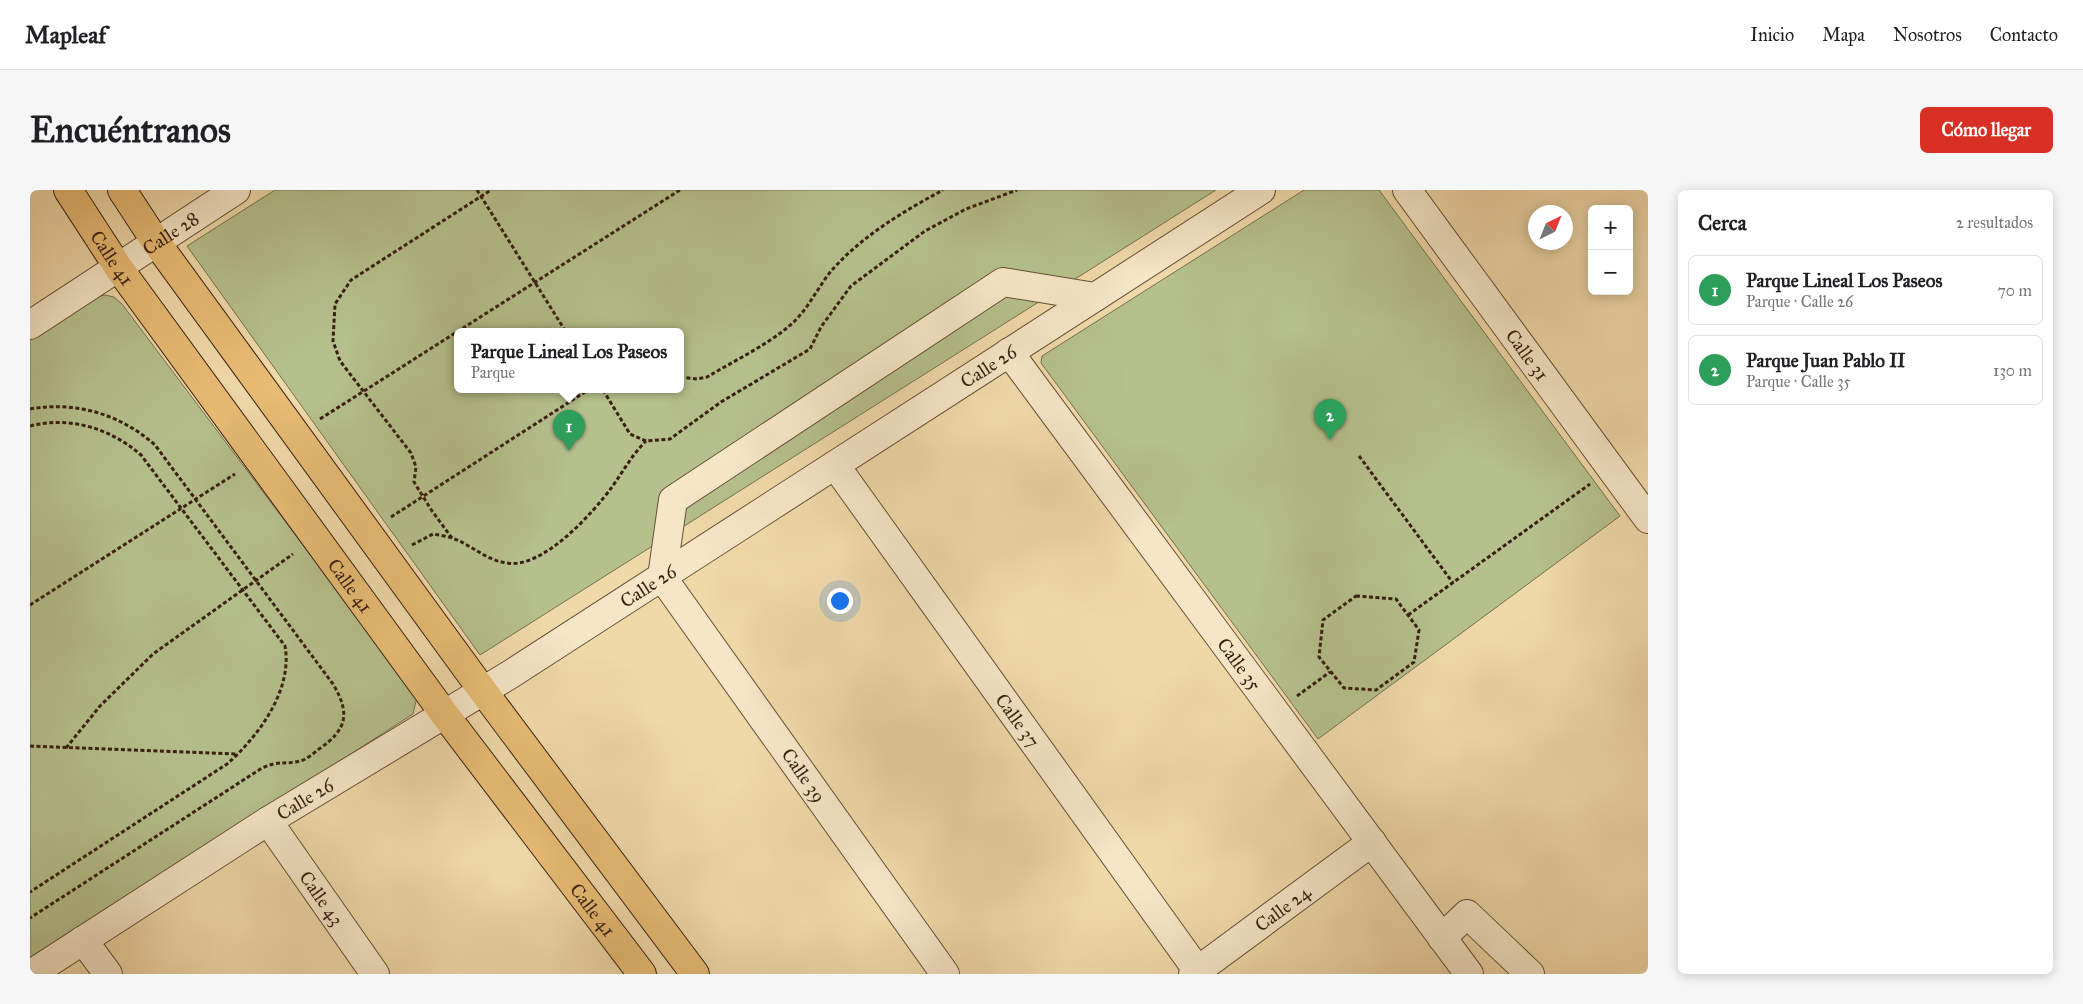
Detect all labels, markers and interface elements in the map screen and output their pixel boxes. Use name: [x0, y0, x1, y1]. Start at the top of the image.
text: Mapleaf: [25, 20, 106, 50]
text: Inicio: [1750, 24, 1794, 46]
text: Mapa: [1822, 24, 1865, 46]
text: Nosotros: [1893, 24, 1962, 46]
text: Contacto: [1990, 24, 2058, 46]
button: Cómo llegar: [1920, 107, 2053, 153]
text: Encuéntranos: [30, 109, 231, 152]
north arrow: [1528, 205, 1573, 250]
map controls: [1588, 205, 1633, 295]
button: +: [1588, 205, 1633, 250]
street label: Calle 28: [138, 207, 203, 260]
text: Cerca: [1698, 210, 1747, 236]
text: 2 resultados: [1956, 213, 2033, 232]
street label: Calle 41: [85, 226, 139, 290]
button: −: [1588, 250, 1633, 295]
text: Parque Lineal Los Paseos: [1746, 269, 1942, 292]
text: 1: [1712, 281, 1718, 300]
text: 70 m: [1997, 281, 2032, 300]
text: Parque · Calle 26: [1746, 292, 1853, 311]
street label: Calle 31: [1501, 325, 1554, 385]
popup: [454, 328, 684, 393]
street label: Calle 26: [956, 339, 1022, 393]
text: Parque Lineal Los Paseos: [471, 340, 667, 363]
text: Parque Juan Pablo II: [1746, 349, 1905, 372]
text: 2: [1711, 361, 1719, 380]
text: 130 m: [1993, 361, 2032, 380]
text: Parque: [471, 363, 515, 382]
text: Parque · Calle 35: [1746, 372, 1851, 391]
pin: 2: [1314, 399, 1346, 440]
pin: 1: [553, 410, 585, 451]
street label: Calle 41: [323, 554, 377, 617]
street label: Calle 26: [616, 559, 682, 613]
your location: [827, 588, 853, 614]
street label: Calle 35: [1212, 633, 1266, 695]
street label: Calle 37: [990, 689, 1045, 752]
street label: Calle 39: [777, 744, 831, 807]
street label: Calle 26: [272, 773, 339, 825]
street label: Calle 43: [294, 867, 348, 930]
street label: Calle 41: [565, 879, 620, 941]
street label: Calle 24: [1250, 880, 1315, 937]

